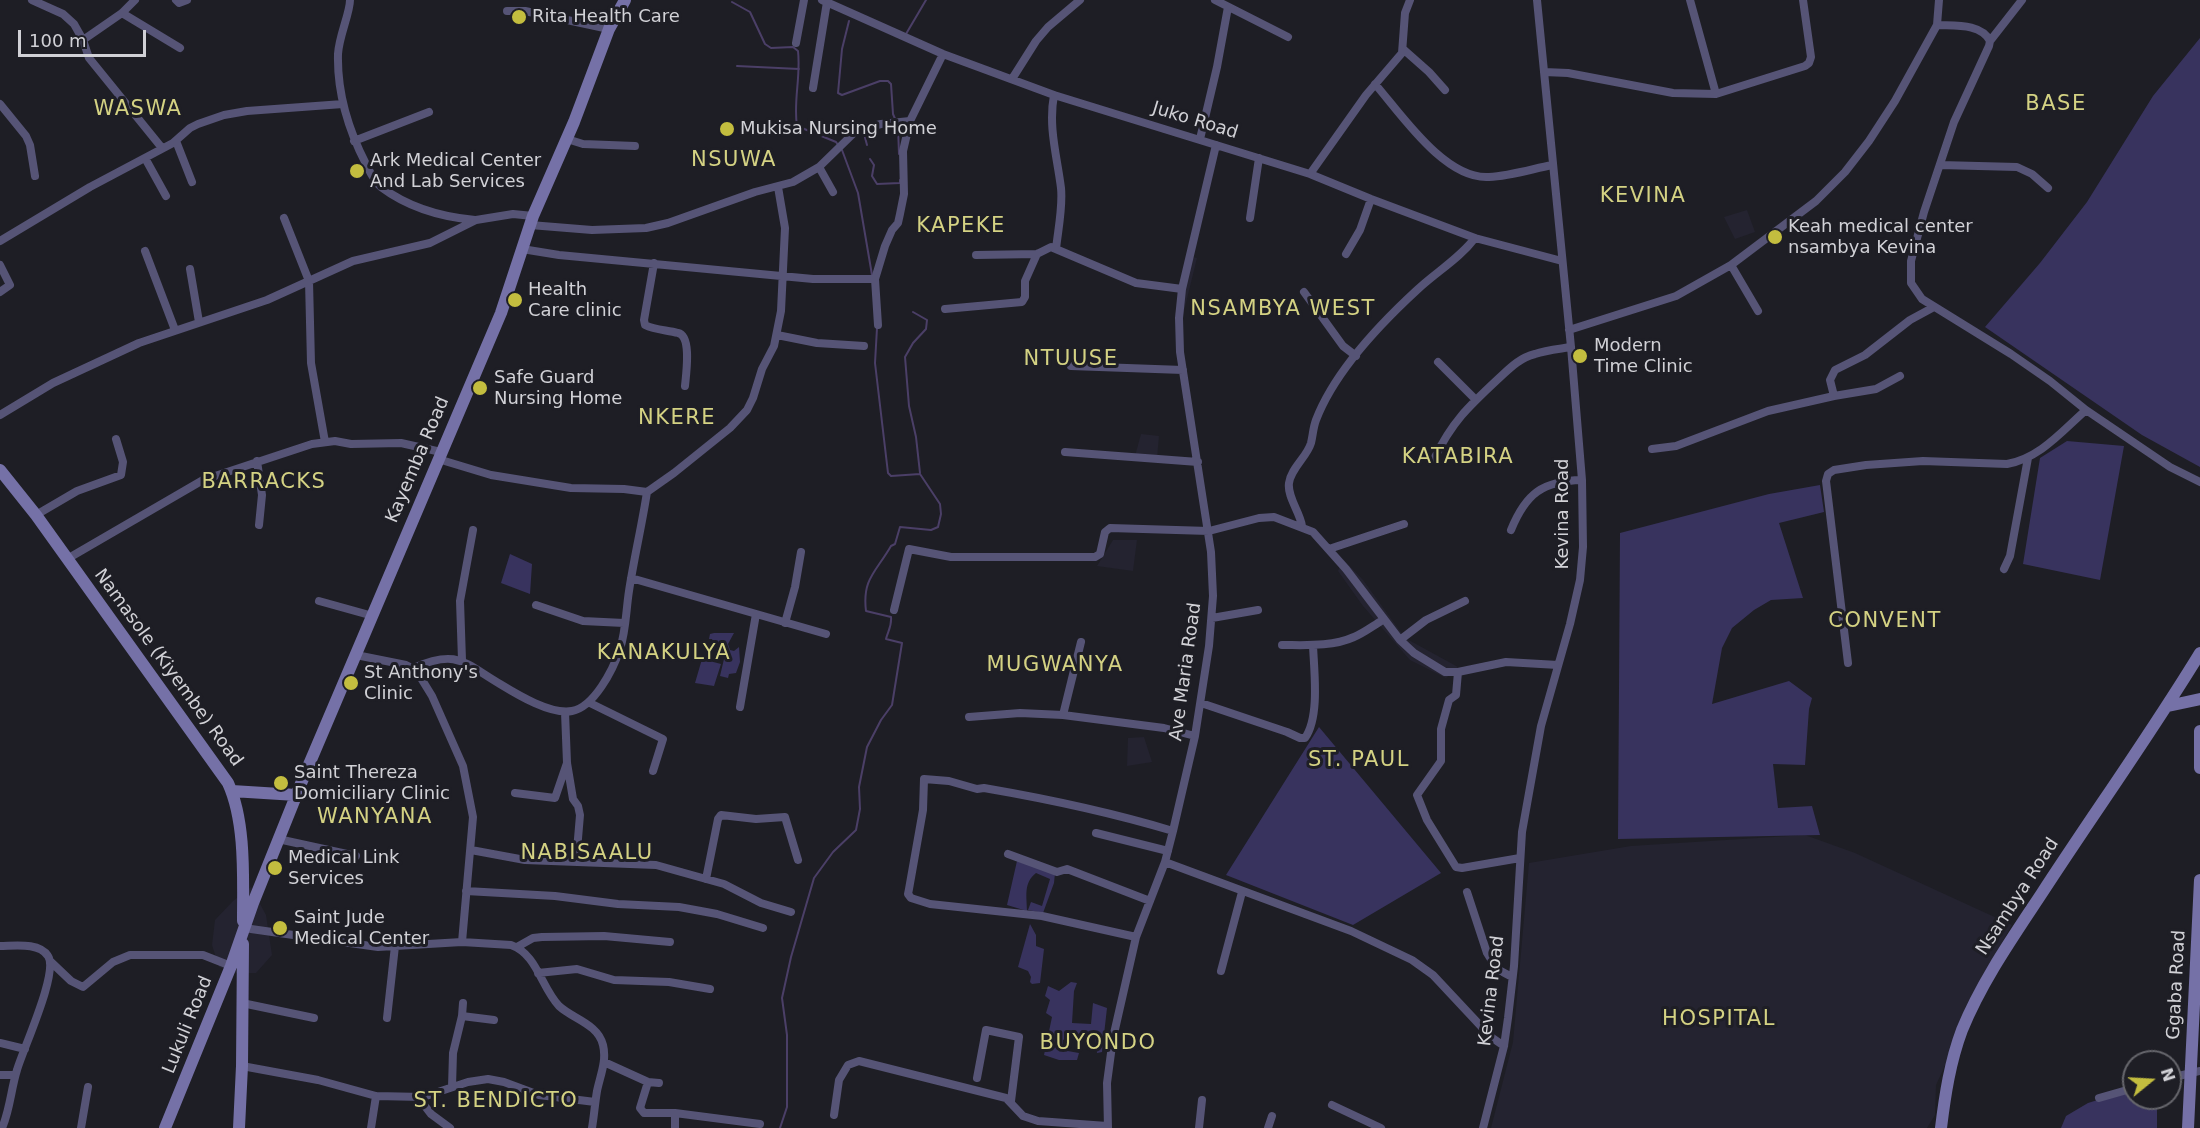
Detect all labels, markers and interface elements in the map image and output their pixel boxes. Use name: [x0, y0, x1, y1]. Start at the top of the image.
place label: Rita Health Care: [532, 6, 680, 28]
marker: Rita Health Care: [510, 8, 528, 26]
scale bar: [21, 18, 148, 56]
text: 100 m: [29, 30, 87, 51]
district label: BASE: [2025, 92, 2087, 118]
district label: WASWA: [94, 97, 182, 123]
street label: Juko Road: [1150, 98, 1240, 144]
place label: Mukisa Nursing Home: [740, 118, 937, 140]
marker: Mukisa Nursing Home: [718, 120, 736, 138]
district label: NSUWA: [691, 148, 777, 174]
place label: Ark Medical Center And Lab Services: [370, 150, 541, 192]
marker: Ark Medical Center And Lab Services: [348, 162, 366, 180]
district label: KEVINA: [1600, 184, 1686, 210]
district label: KAPEKE: [916, 214, 1006, 240]
place label: Keah medical center nsambya Kevina: [1788, 216, 1973, 258]
marker: Keah medical center nsambya Kevina: [1766, 228, 1784, 246]
place label: Health Care clinic: [528, 279, 622, 322]
marker: Health Care clinic: [506, 291, 524, 309]
district label: NSAMBYA WEST: [1190, 297, 1376, 323]
place label: Modern Time Clinic: [1594, 335, 1693, 378]
district label: NTUUSE: [1024, 347, 1118, 373]
marker: Modern Time Clinic: [1571, 347, 1589, 365]
place label: Safe Guard Nursing Home: [494, 367, 622, 410]
marker: Safe Guard Nursing Home: [471, 379, 489, 397]
street label: Kayemba Road: [382, 394, 454, 526]
district label: NKERE: [638, 406, 716, 432]
district label: KATABIRA: [1402, 445, 1514, 471]
street label: Kevina Road: [1552, 459, 1574, 569]
district label: BARRACKS: [202, 470, 326, 496]
street label: Namasole (Kiyembe) Road: [89, 565, 247, 771]
street label: Ave Maria Road: [1166, 601, 1206, 743]
district label: CONVENT: [1828, 609, 1942, 635]
district label: KANAKULYA: [597, 641, 731, 667]
district label: MUGWANYA: [986, 653, 1124, 679]
place label: St Anthony's Clinic: [364, 662, 478, 704]
marker: St Anthony's Clinic: [342, 674, 360, 692]
district label: ST. PAUL: [1308, 748, 1410, 774]
place label: Saint Thereza Domiciliary Clinic: [294, 762, 450, 804]
marker: Saint Thereza Domiciliary Clinic: [272, 774, 290, 792]
district label: WANYANA: [317, 805, 433, 831]
street label: Nsambya Road: [1972, 834, 2064, 960]
district label: NABISAALU: [520, 841, 654, 867]
place label: Medical Link Services: [288, 847, 400, 890]
marker: Medical Link Services: [266, 859, 284, 877]
place label: Saint Jude Medical Center: [294, 907, 429, 950]
marker: Saint Jude Medical Center: [271, 919, 289, 937]
street label: Ggaba Road: [2163, 930, 2191, 1040]
street label: Kevina Road: [1475, 935, 1509, 1047]
street label: Lukuli Road: [159, 973, 217, 1077]
district label: HOSPITAL: [1662, 1007, 1776, 1033]
district label: BUYONDO: [1040, 1031, 1156, 1057]
north arrow: [2122, 1050, 2182, 1110]
text: N: [2157, 1066, 2179, 1084]
district label: ST. BENDICTO: [414, 1089, 578, 1115]

